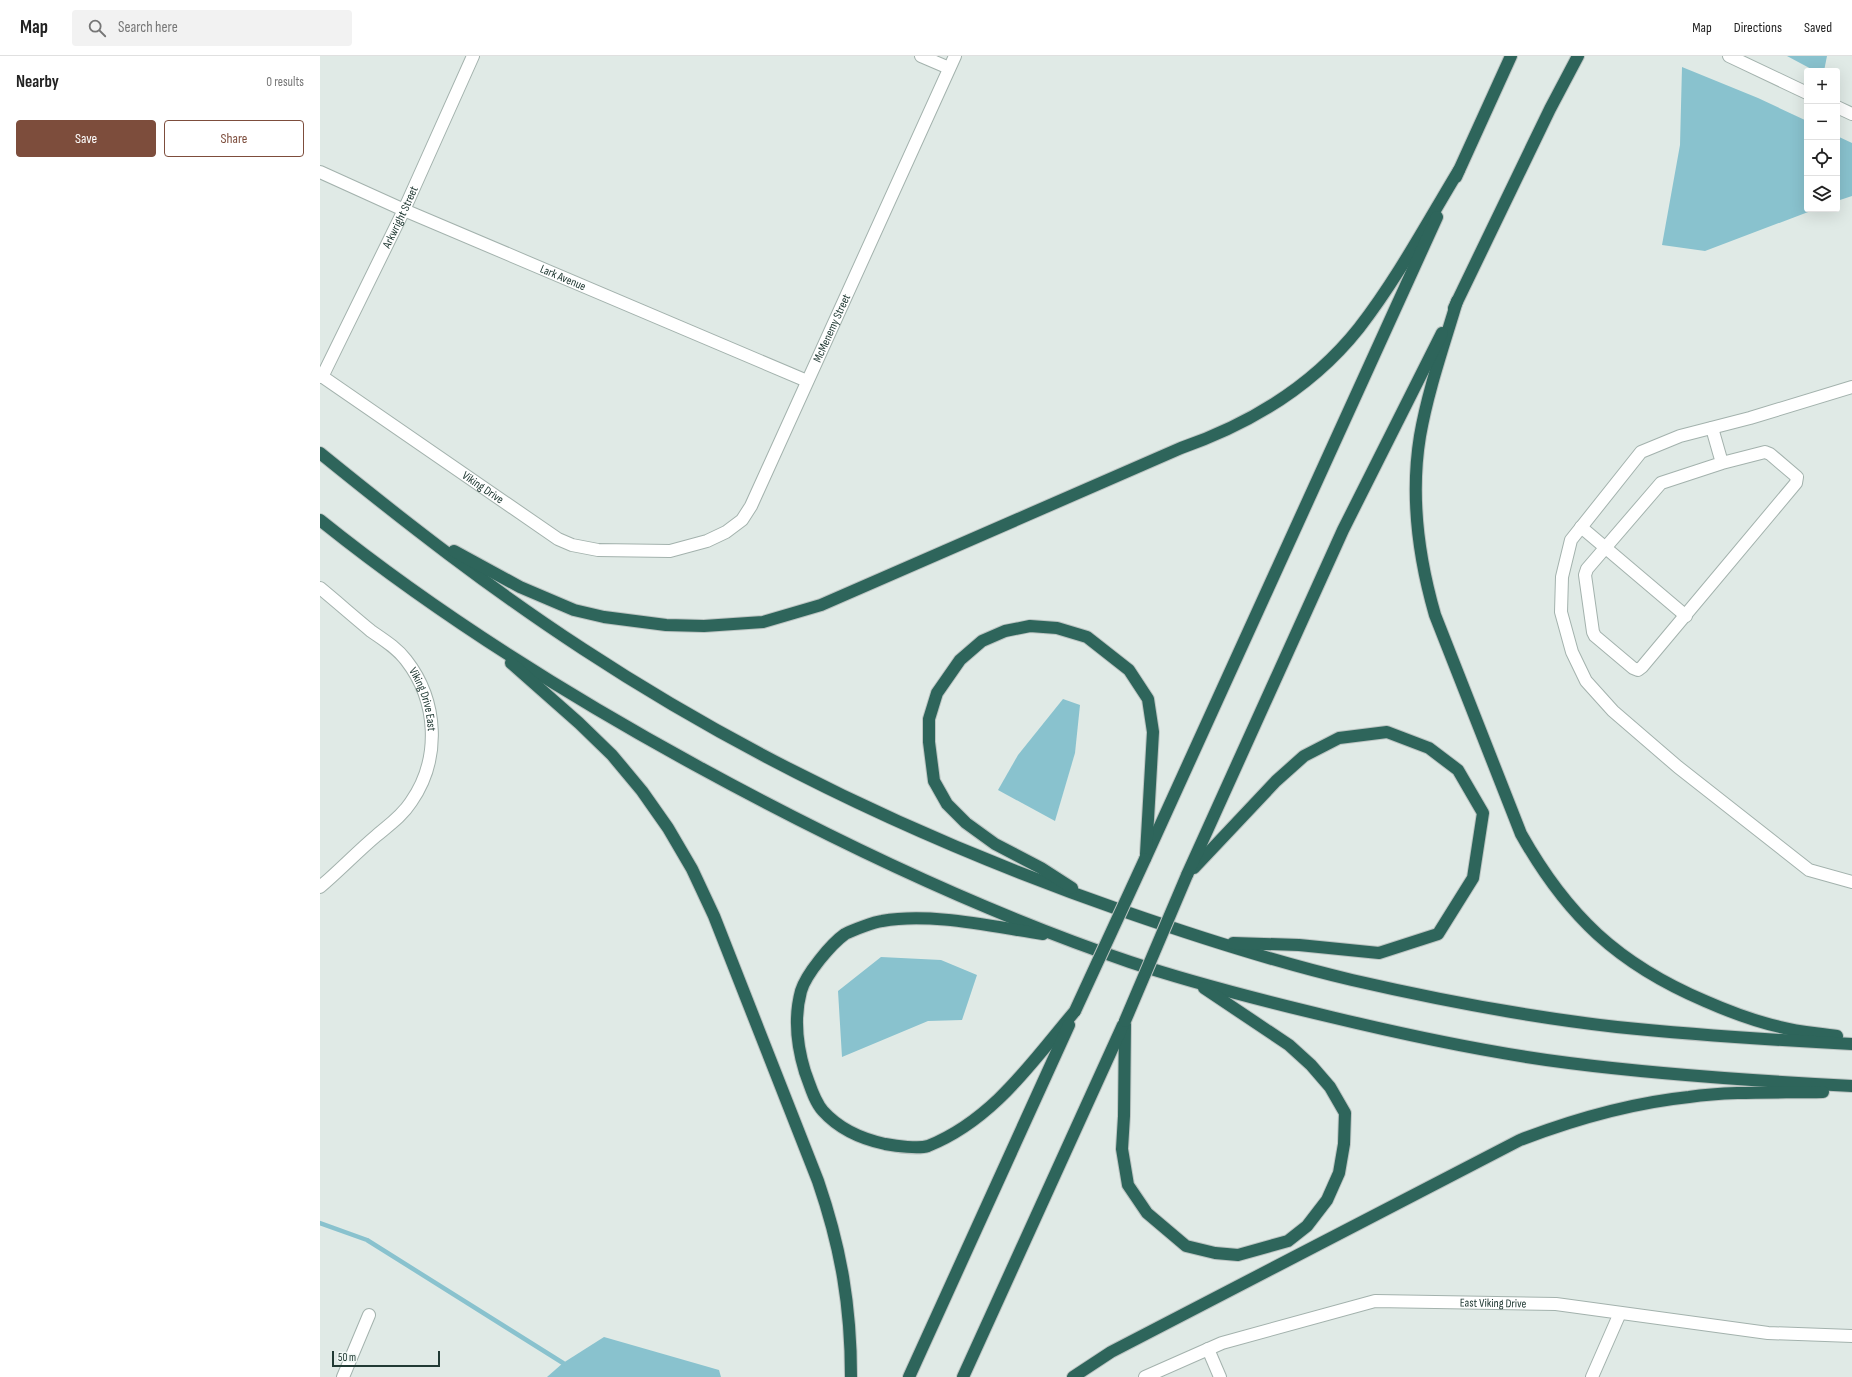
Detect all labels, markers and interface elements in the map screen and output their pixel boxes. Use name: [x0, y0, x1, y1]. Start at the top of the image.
search box: [72, 10, 352, 46]
text: Map: [20, 16, 48, 39]
icon: search: [86, 17, 108, 39]
text: Search here: [118, 18, 178, 37]
text: Map: [1692, 19, 1712, 36]
text: Directions: [1734, 19, 1782, 36]
text: Saved: [1804, 19, 1832, 36]
map controls: [1804, 68, 1840, 212]
button: +: [1804, 68, 1840, 104]
text: Nearby: [16, 72, 59, 92]
text: 0 results: [266, 74, 304, 90]
button: −: [1804, 104, 1840, 140]
button: Save: [16, 120, 156, 157]
button: Share: [164, 120, 304, 157]
button: locate: [1804, 140, 1840, 176]
button: layers: [1804, 176, 1840, 212]
street label: Arkwright Street: [379, 183, 421, 251]
street label: Lark Avenue: [538, 261, 588, 294]
street label: McMenemy Street: [810, 291, 854, 365]
street label: Viking Drive: [459, 468, 507, 507]
street label: Viking Drive East: [406, 664, 439, 732]
street label: East Viking Drive: [1460, 1295, 1527, 1311]
scale bar: [332, 1349, 440, 1368]
text: 50 m: [338, 1351, 356, 1364]

